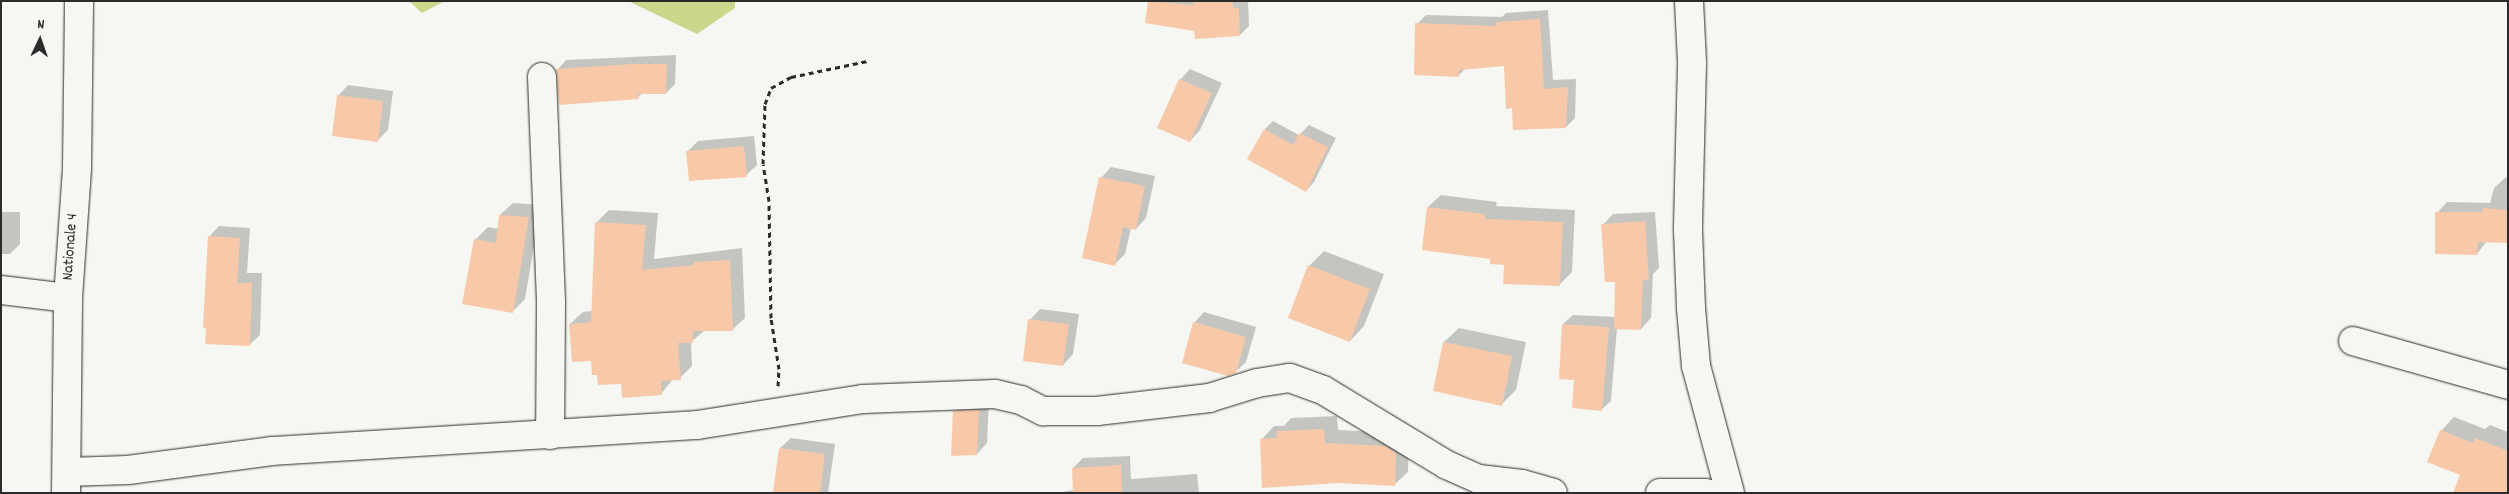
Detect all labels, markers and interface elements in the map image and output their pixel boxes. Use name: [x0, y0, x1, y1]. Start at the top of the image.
north arrow: [15, 15, 65, 65]
text: N: [37, 15, 45, 35]
street label: Nationale 4: [59, 213, 83, 281]

